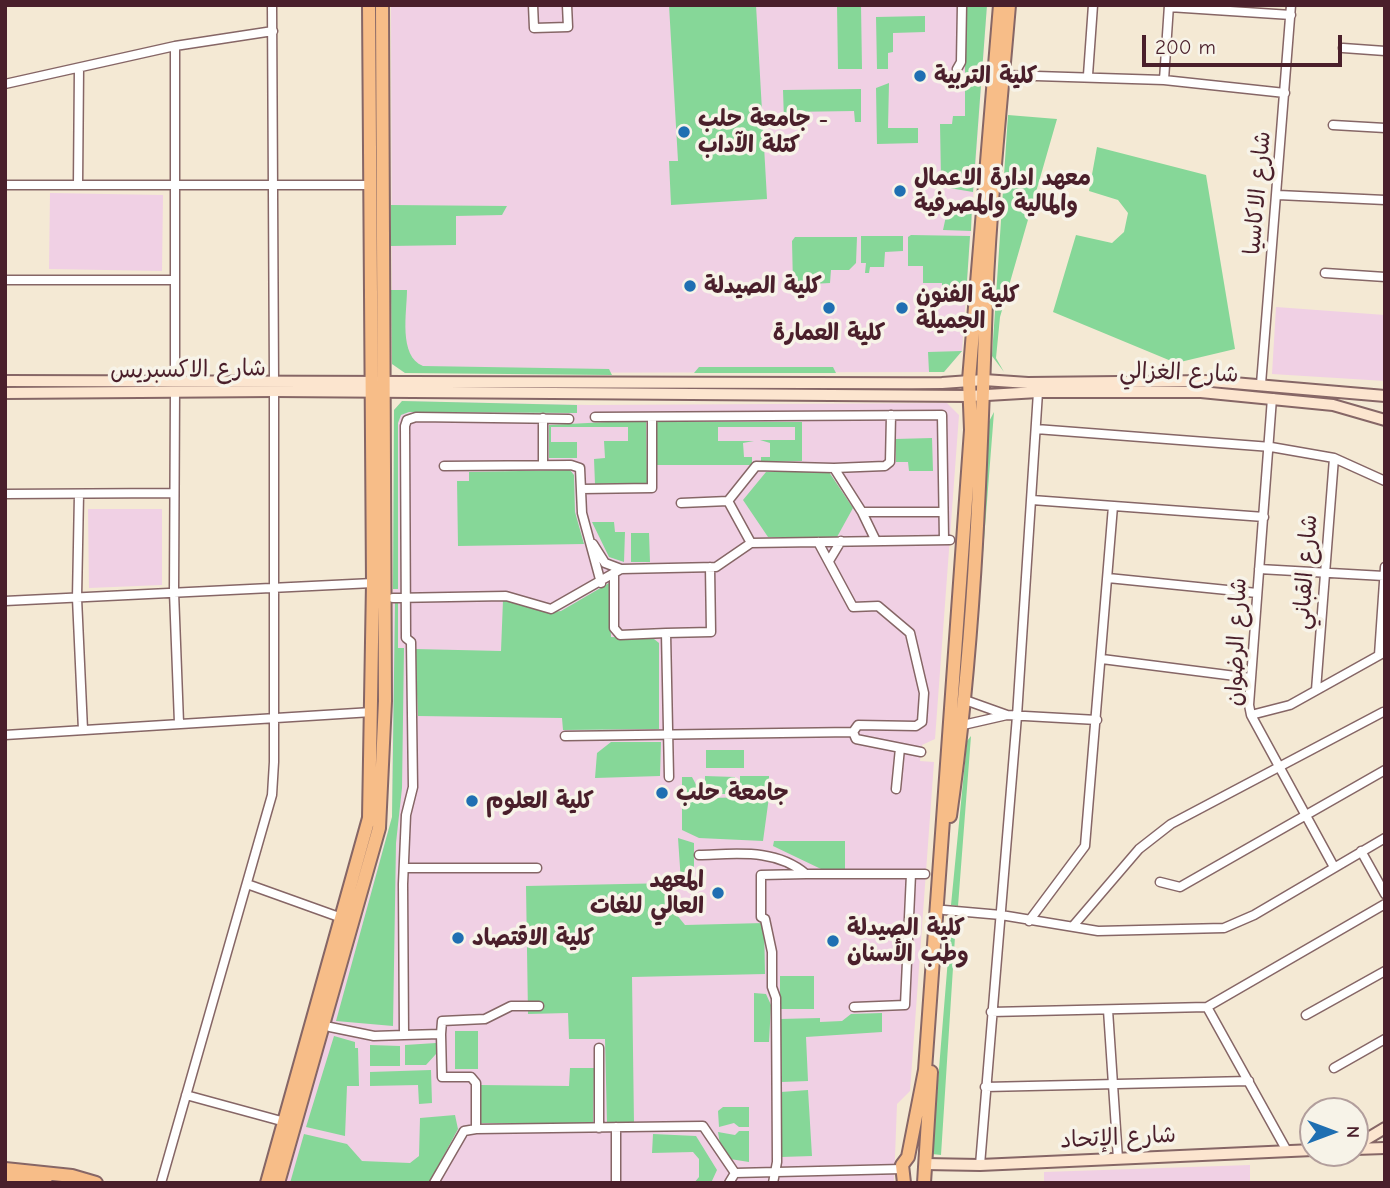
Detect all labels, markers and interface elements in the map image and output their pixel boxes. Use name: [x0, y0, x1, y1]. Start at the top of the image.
scale bar: [1145, 21, 1344, 65]
text: 200 m: [1155, 35, 1216, 59]
place label: كلية التربية: [934, 62, 1037, 90]
marker: كلية التربية: [912, 68, 928, 84]
place label: جامعة حلب - كتلة الآداب: [698, 105, 828, 159]
marker: جامعة حلب - كتلة الآداب: [676, 124, 692, 140]
street label: شارع الاكاسيا: [1239, 130, 1277, 256]
place label: معهد ادارة الاعمال والمالية والمصرفية: [914, 164, 1091, 218]
marker: معهد ادارة الاعمال والمالية والمصرفية: [892, 183, 908, 199]
place label: كلية الصيدلة: [704, 272, 822, 300]
marker: كلية الصيدلة: [682, 278, 698, 294]
place label: كلية الفنون الجميلة: [916, 281, 1019, 335]
marker: كلية العمارة: [821, 300, 837, 316]
marker: كلية الفنون الجميلة: [894, 300, 910, 316]
place label: كلية العمارة: [773, 319, 885, 347]
street label: شارع الاكسبريس: [110, 355, 266, 385]
street label: شارع الغزالي: [1119, 357, 1239, 389]
street label: شارع القباني: [1288, 514, 1324, 630]
street label: شارع الرضوان: [1221, 577, 1253, 707]
place label: جامعة حلب: [676, 779, 789, 807]
marker: جامعة حلب: [654, 785, 670, 801]
place label: كلية العلوم: [486, 787, 594, 815]
marker: كلية العلوم: [464, 793, 480, 809]
place label: المعهد العالي للغات: [590, 866, 704, 920]
marker: المعهد العالي للغات: [710, 885, 726, 901]
place label: كلية الصيدلة وطب الأسنان: [847, 914, 969, 968]
place label: كلية الاقتصاد: [472, 924, 594, 952]
marker: كلية الاقتصاد: [450, 930, 466, 946]
marker: كلية الصيدلة وطب الأسنان: [825, 933, 841, 949]
north arrow: [1299, 1097, 1369, 1167]
street label: شارع الإتحاد: [1059, 1121, 1177, 1155]
text: N: [1342, 1126, 1364, 1138]

